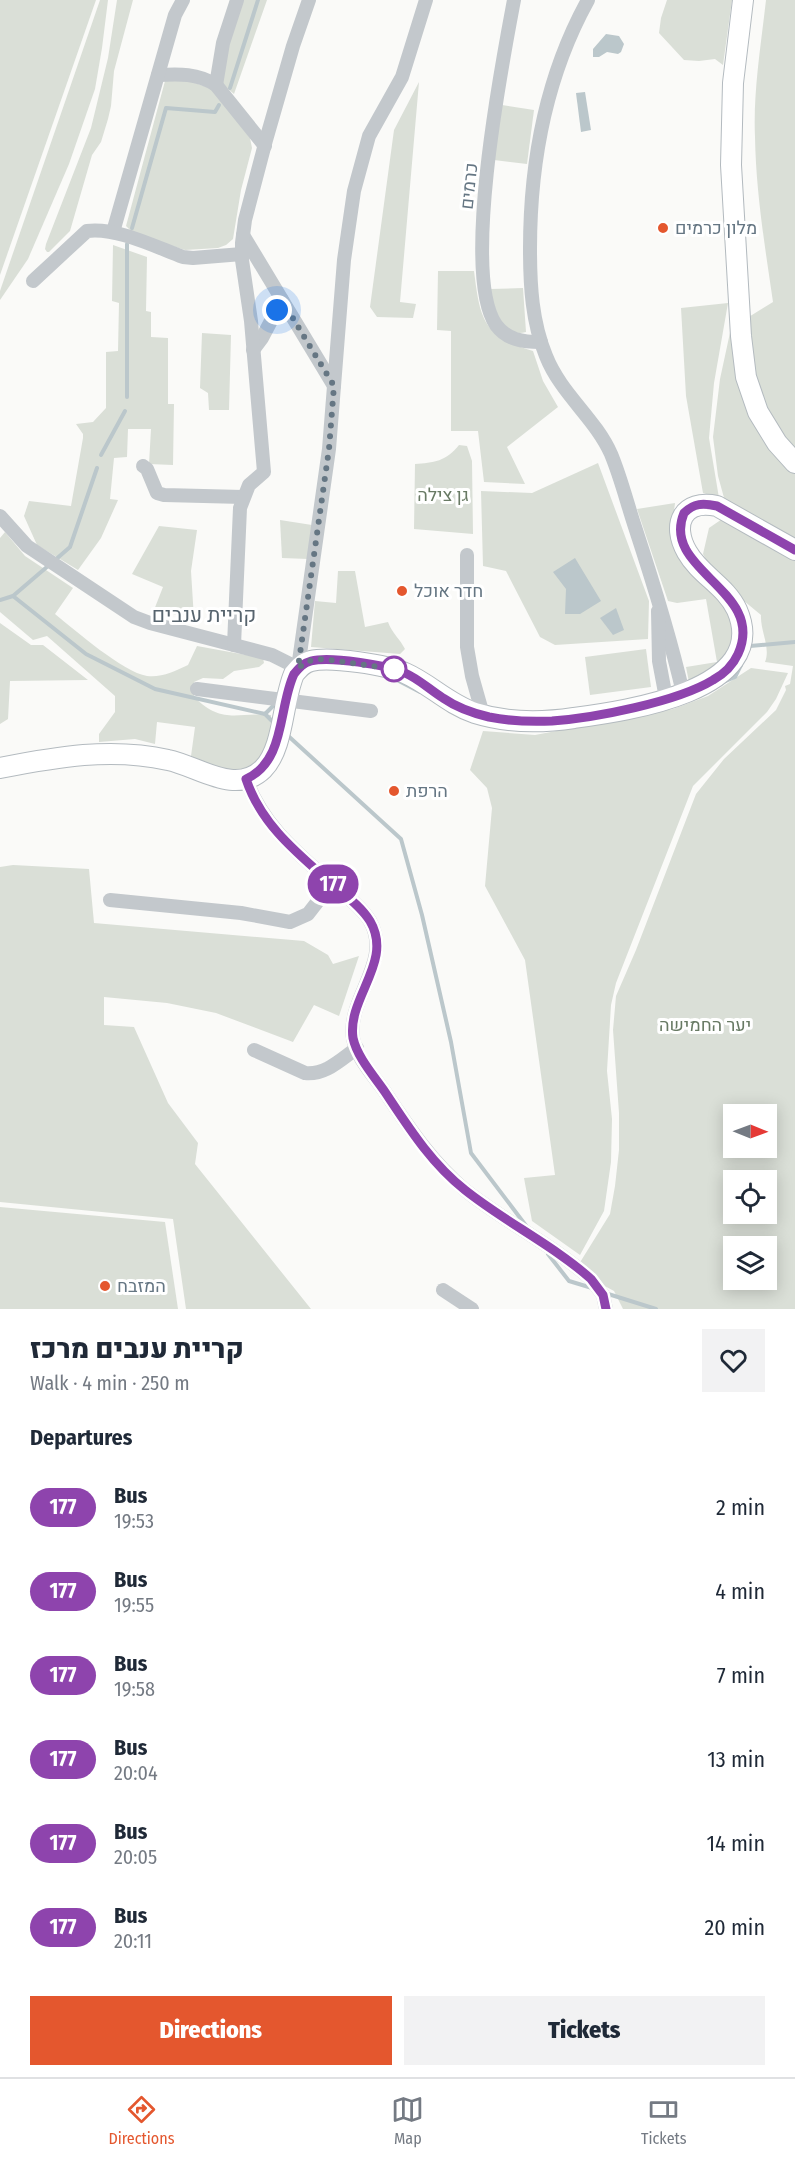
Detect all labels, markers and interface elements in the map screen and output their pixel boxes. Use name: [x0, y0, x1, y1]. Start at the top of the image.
street label: כרמים: [456, 162, 482, 210]
place label: מלון כרמים: [675, 217, 757, 239]
marker: מלון כרמים: [656, 221, 670, 235]
your location: [262, 295, 292, 325]
park label: גן צילה: [417, 484, 469, 506]
place label: חדר אוכל: [414, 580, 483, 602]
marker: חדר אוכל: [395, 584, 409, 598]
district label: קריית ענבים: [152, 602, 256, 628]
unlabelled marker: [381, 656, 407, 682]
place label: הרפת: [406, 780, 448, 802]
marker: הרפת: [387, 784, 401, 798]
line badge: 177: [298, 864, 368, 904]
text: 177: [320, 871, 346, 897]
park label: יער החמישה: [659, 1014, 751, 1036]
north arrow: [723, 1104, 777, 1158]
map controls: [723, 1104, 777, 1290]
button: locate: [723, 1170, 777, 1224]
button: layers: [723, 1236, 777, 1290]
place label: המזבח: [117, 1275, 166, 1297]
marker: המזבח: [98, 1279, 112, 1293]
button: heart: [702, 1329, 765, 1392]
text: קריית ענבים מרכז: [30, 1332, 244, 1365]
text: Walk · 4 min · 250 m: [30, 1371, 190, 1395]
text: Departures: [30, 1424, 132, 1451]
text: Bus: [114, 1482, 147, 1509]
text: 177: [50, 1494, 76, 1520]
text: 2 min: [716, 1494, 765, 1521]
text: 19:53: [114, 1509, 154, 1533]
text: Bus: [114, 1566, 147, 1593]
text: 177: [50, 1578, 76, 1604]
text: 4 min: [715, 1578, 765, 1605]
text: 19:55: [114, 1593, 154, 1617]
text: Bus: [114, 1650, 147, 1677]
text: 177: [50, 1662, 76, 1688]
text: 7 min: [717, 1662, 765, 1689]
text: 19:58: [114, 1677, 155, 1701]
text: Bus: [114, 1734, 147, 1761]
text: 177: [50, 1746, 76, 1772]
text: 13 min: [707, 1746, 765, 1773]
text: 20:04: [114, 1761, 158, 1785]
text: Bus: [114, 1818, 147, 1845]
text: 177: [50, 1830, 76, 1856]
text: 14 min: [707, 1830, 765, 1857]
text: 20:05: [114, 1845, 157, 1869]
text: Bus: [114, 1902, 147, 1929]
text: 177: [50, 1914, 76, 1940]
text: 20 min: [705, 1914, 765, 1941]
text: 20:11: [114, 1929, 152, 1953]
button: Directions: [30, 1996, 392, 2065]
button: Tickets: [404, 1996, 765, 2065]
tab: Directions: [108, 2093, 175, 2148]
tab: Map: [391, 2093, 424, 2148]
tab: Tickets: [641, 2093, 687, 2148]

